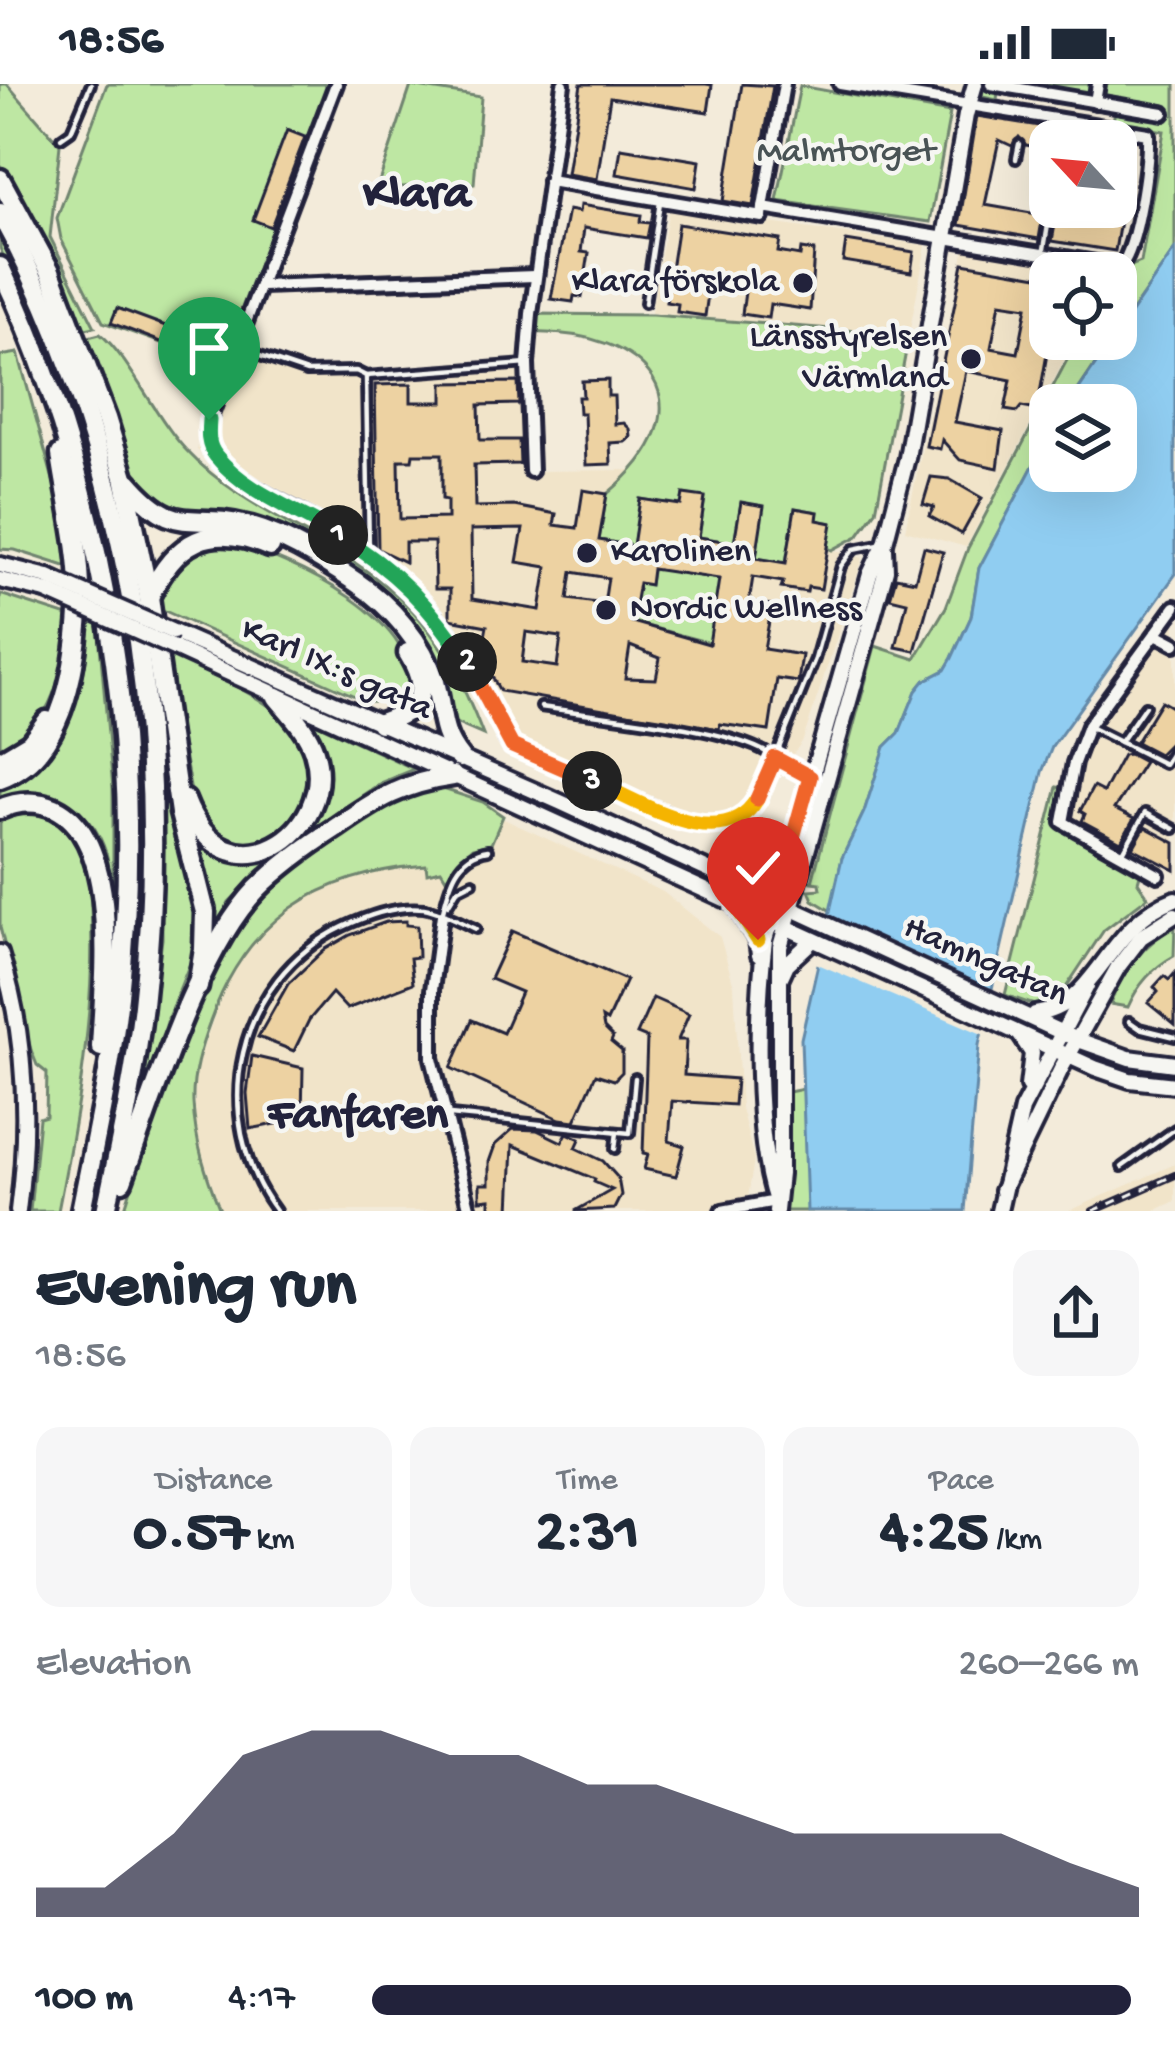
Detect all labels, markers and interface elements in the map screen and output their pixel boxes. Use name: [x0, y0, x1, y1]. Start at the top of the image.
text: 18:56: [60, 16, 163, 69]
north arrow: [1029, 120, 1137, 228]
map controls: [1029, 120, 1137, 492]
park label: Malmtorget: [757, 132, 938, 175]
district label: Klara: [362, 168, 473, 225]
button: locate: [1029, 252, 1137, 360]
place label: Klara förskola: [572, 262, 780, 305]
marker: Klara förskola: [790, 270, 816, 296]
pin: [158, 297, 260, 420]
icon: arrive: [176, 315, 242, 381]
place label: Länsstyrelsen Värmland: [750, 317, 950, 401]
marker: Länsstyrelsen Värmland: [958, 346, 984, 372]
button: layers: [1029, 384, 1137, 492]
pin: 1: [308, 505, 368, 565]
text: 1: [331, 516, 345, 554]
place label: Karolinen: [611, 532, 751, 575]
marker: Karolinen: [574, 540, 600, 566]
place label: Nordic Wellness: [630, 589, 864, 632]
marker: Nordic Wellness: [593, 597, 619, 623]
street label: Karl IX:s gata: [234, 610, 439, 733]
pin: 2: [437, 632, 497, 692]
text: 2: [459, 643, 475, 681]
pin: 3: [562, 751, 622, 811]
text: 3: [583, 762, 601, 800]
pin: [707, 817, 809, 940]
icon: check: [725, 835, 791, 901]
street label: Hamngatan: [896, 908, 1074, 1018]
district label: Fanfaren: [266, 1089, 449, 1146]
button: share: [1013, 1250, 1139, 1376]
text: Evening run: [36, 1251, 356, 1329]
text: 18:56: [36, 1335, 126, 1381]
text: Distance: [156, 1463, 272, 1501]
text: Time: [557, 1463, 618, 1501]
text: Pace: [929, 1463, 994, 1501]
text: 0.57: [133, 1501, 249, 1571]
text: 2:31: [536, 1501, 639, 1571]
text: 4:25: [880, 1501, 988, 1571]
text: km: [249, 1522, 295, 1560]
text: /km: [988, 1522, 1042, 1560]
text: Elevation: [36, 1643, 191, 1689]
text: 260–266 m: [958, 1643, 1139, 1689]
text: 100 m: [36, 1977, 133, 2023]
text: 4:17: [228, 1977, 295, 2023]

